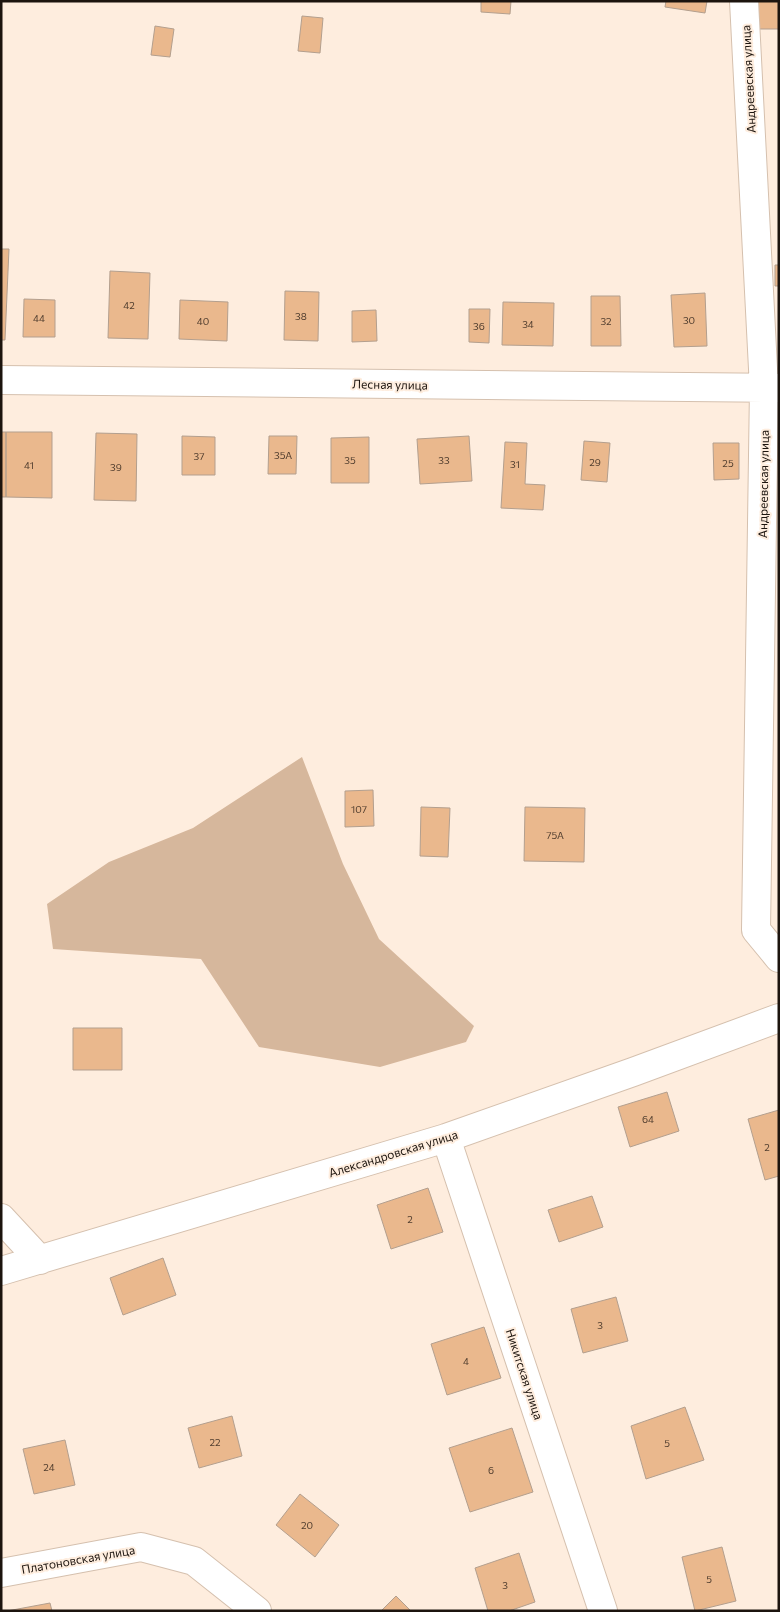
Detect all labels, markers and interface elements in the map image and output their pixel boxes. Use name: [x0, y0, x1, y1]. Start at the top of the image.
street label: Андреевская улица: [738, 25, 758, 133]
house number: 42: [123, 299, 135, 311]
house number: 38: [295, 310, 307, 322]
house number: 44: [33, 312, 45, 324]
house number: 30: [683, 314, 695, 326]
house number: 40: [197, 315, 209, 327]
house number: 32: [600, 315, 612, 327]
house number: 34: [522, 318, 534, 330]
house number: 36: [473, 320, 485, 332]
street label: Лесная улица: [352, 376, 428, 392]
street label: Андреевская улица: [755, 430, 771, 538]
house number: 35А: [274, 449, 292, 461]
house number: 37: [194, 450, 204, 462]
house number: 35: [344, 454, 356, 466]
house number: 33: [438, 454, 450, 466]
house number: 29: [589, 456, 601, 468]
house number: 25: [722, 457, 734, 469]
house number: 31: [510, 458, 520, 470]
house number: 41: [24, 459, 34, 471]
house number: 39: [110, 461, 122, 473]
house number: 107: [351, 803, 367, 815]
house number: 75А: [546, 829, 564, 841]
house number: 64: [642, 1113, 654, 1125]
street label: Александровская улица: [327, 1127, 459, 1179]
house number: 2: [764, 1141, 770, 1153]
house number: 2: [407, 1213, 413, 1225]
house number: 3: [597, 1319, 603, 1331]
street label: Никитская улица: [504, 1327, 546, 1421]
house number: 4: [463, 1355, 469, 1367]
house number: 22: [209, 1436, 221, 1448]
house number: 5: [664, 1437, 670, 1449]
house number: 24: [43, 1461, 55, 1473]
house number: 6: [488, 1464, 494, 1476]
house number: 20: [301, 1519, 313, 1531]
street label: Платоновская улица: [20, 1542, 136, 1576]
house number: 5: [706, 1573, 712, 1585]
house number: 3: [502, 1579, 508, 1591]

